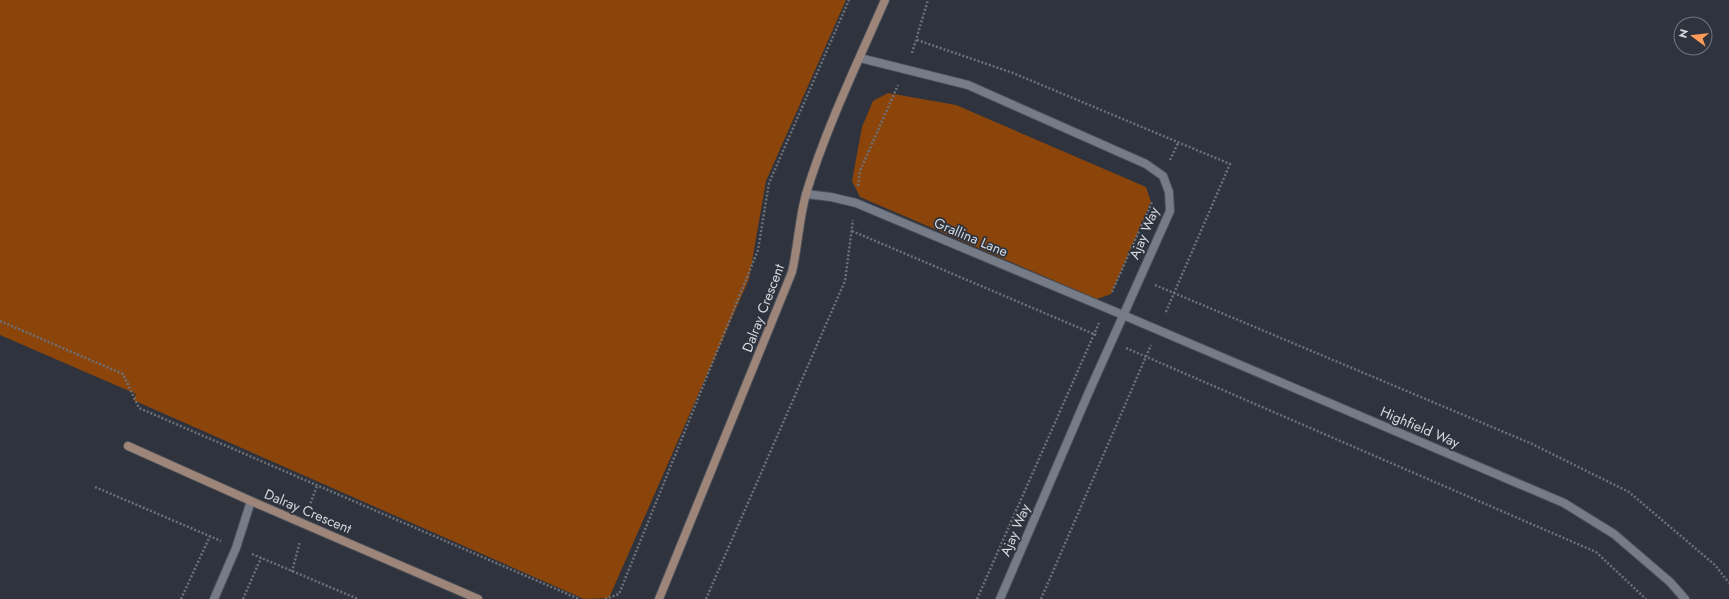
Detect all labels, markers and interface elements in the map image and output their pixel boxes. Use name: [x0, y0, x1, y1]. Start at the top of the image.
north arrow: [1673, 16, 1713, 56]
text: N: [1674, 27, 1692, 40]
street label: Ajay Way: [1124, 203, 1164, 262]
street label: Grallina Lane: [931, 212, 1011, 262]
street label: Dalray Crescent: [737, 260, 789, 355]
street label: Highfield Way: [1377, 401, 1464, 453]
street label: Dalray Crescent: [261, 484, 355, 539]
street label: Ajay Way: [995, 500, 1035, 559]

